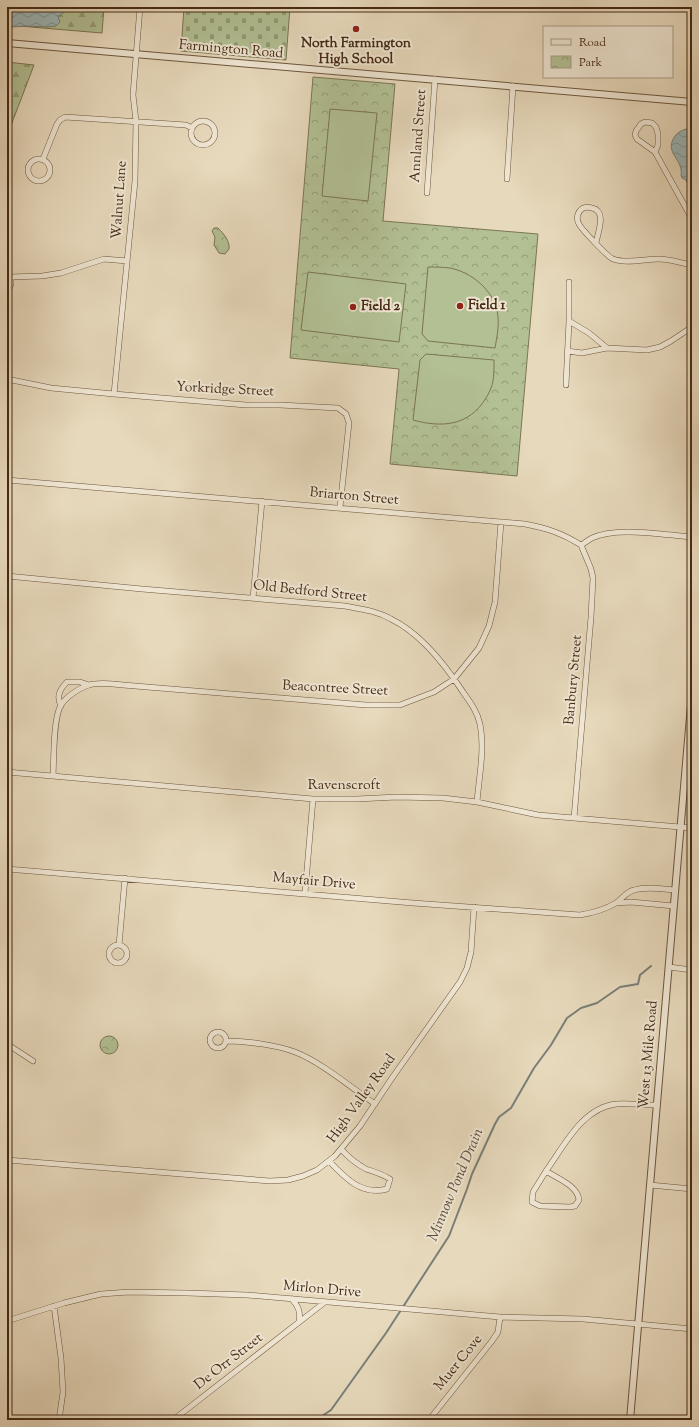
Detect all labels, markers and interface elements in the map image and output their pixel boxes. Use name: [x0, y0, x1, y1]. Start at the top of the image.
marker: North Farmington High School: [351, 24, 361, 34]
legend: [543, 26, 673, 78]
place label: North Farmington High School: [301, 34, 412, 70]
text: Road: [579, 34, 606, 52]
street label: Farmington Road: [178, 35, 284, 65]
text: Park: [579, 54, 602, 72]
street label: Annland Street: [406, 88, 432, 183]
street label: Walnut Lane: [107, 160, 133, 240]
place label: Field 1: [468, 296, 506, 316]
place label: Field 2: [361, 297, 401, 317]
marker: Field 1: [455, 301, 465, 311]
marker: Field 2: [348, 302, 358, 312]
street label: Yorkridge Street: [175, 377, 275, 403]
street label: Briarton Street: [309, 483, 400, 511]
street label: Old Bedford Street: [252, 576, 368, 608]
street label: Banbury Street: [560, 634, 588, 726]
street label: Beacontree Street: [282, 676, 389, 702]
street label: Ravenscroft: [308, 776, 380, 796]
street label: Mayfair Drive: [272, 868, 356, 896]
street label: West 13 Mile Road: [634, 1000, 664, 1110]
street label: High Valley Road: [323, 1050, 401, 1147]
water label: Minnow Pond Drain: [423, 1125, 489, 1245]
street label: Mirlon Drive: [282, 1277, 362, 1303]
street label: De Orr Street: [190, 1329, 268, 1395]
street label: Muer Cove: [430, 1331, 488, 1395]

